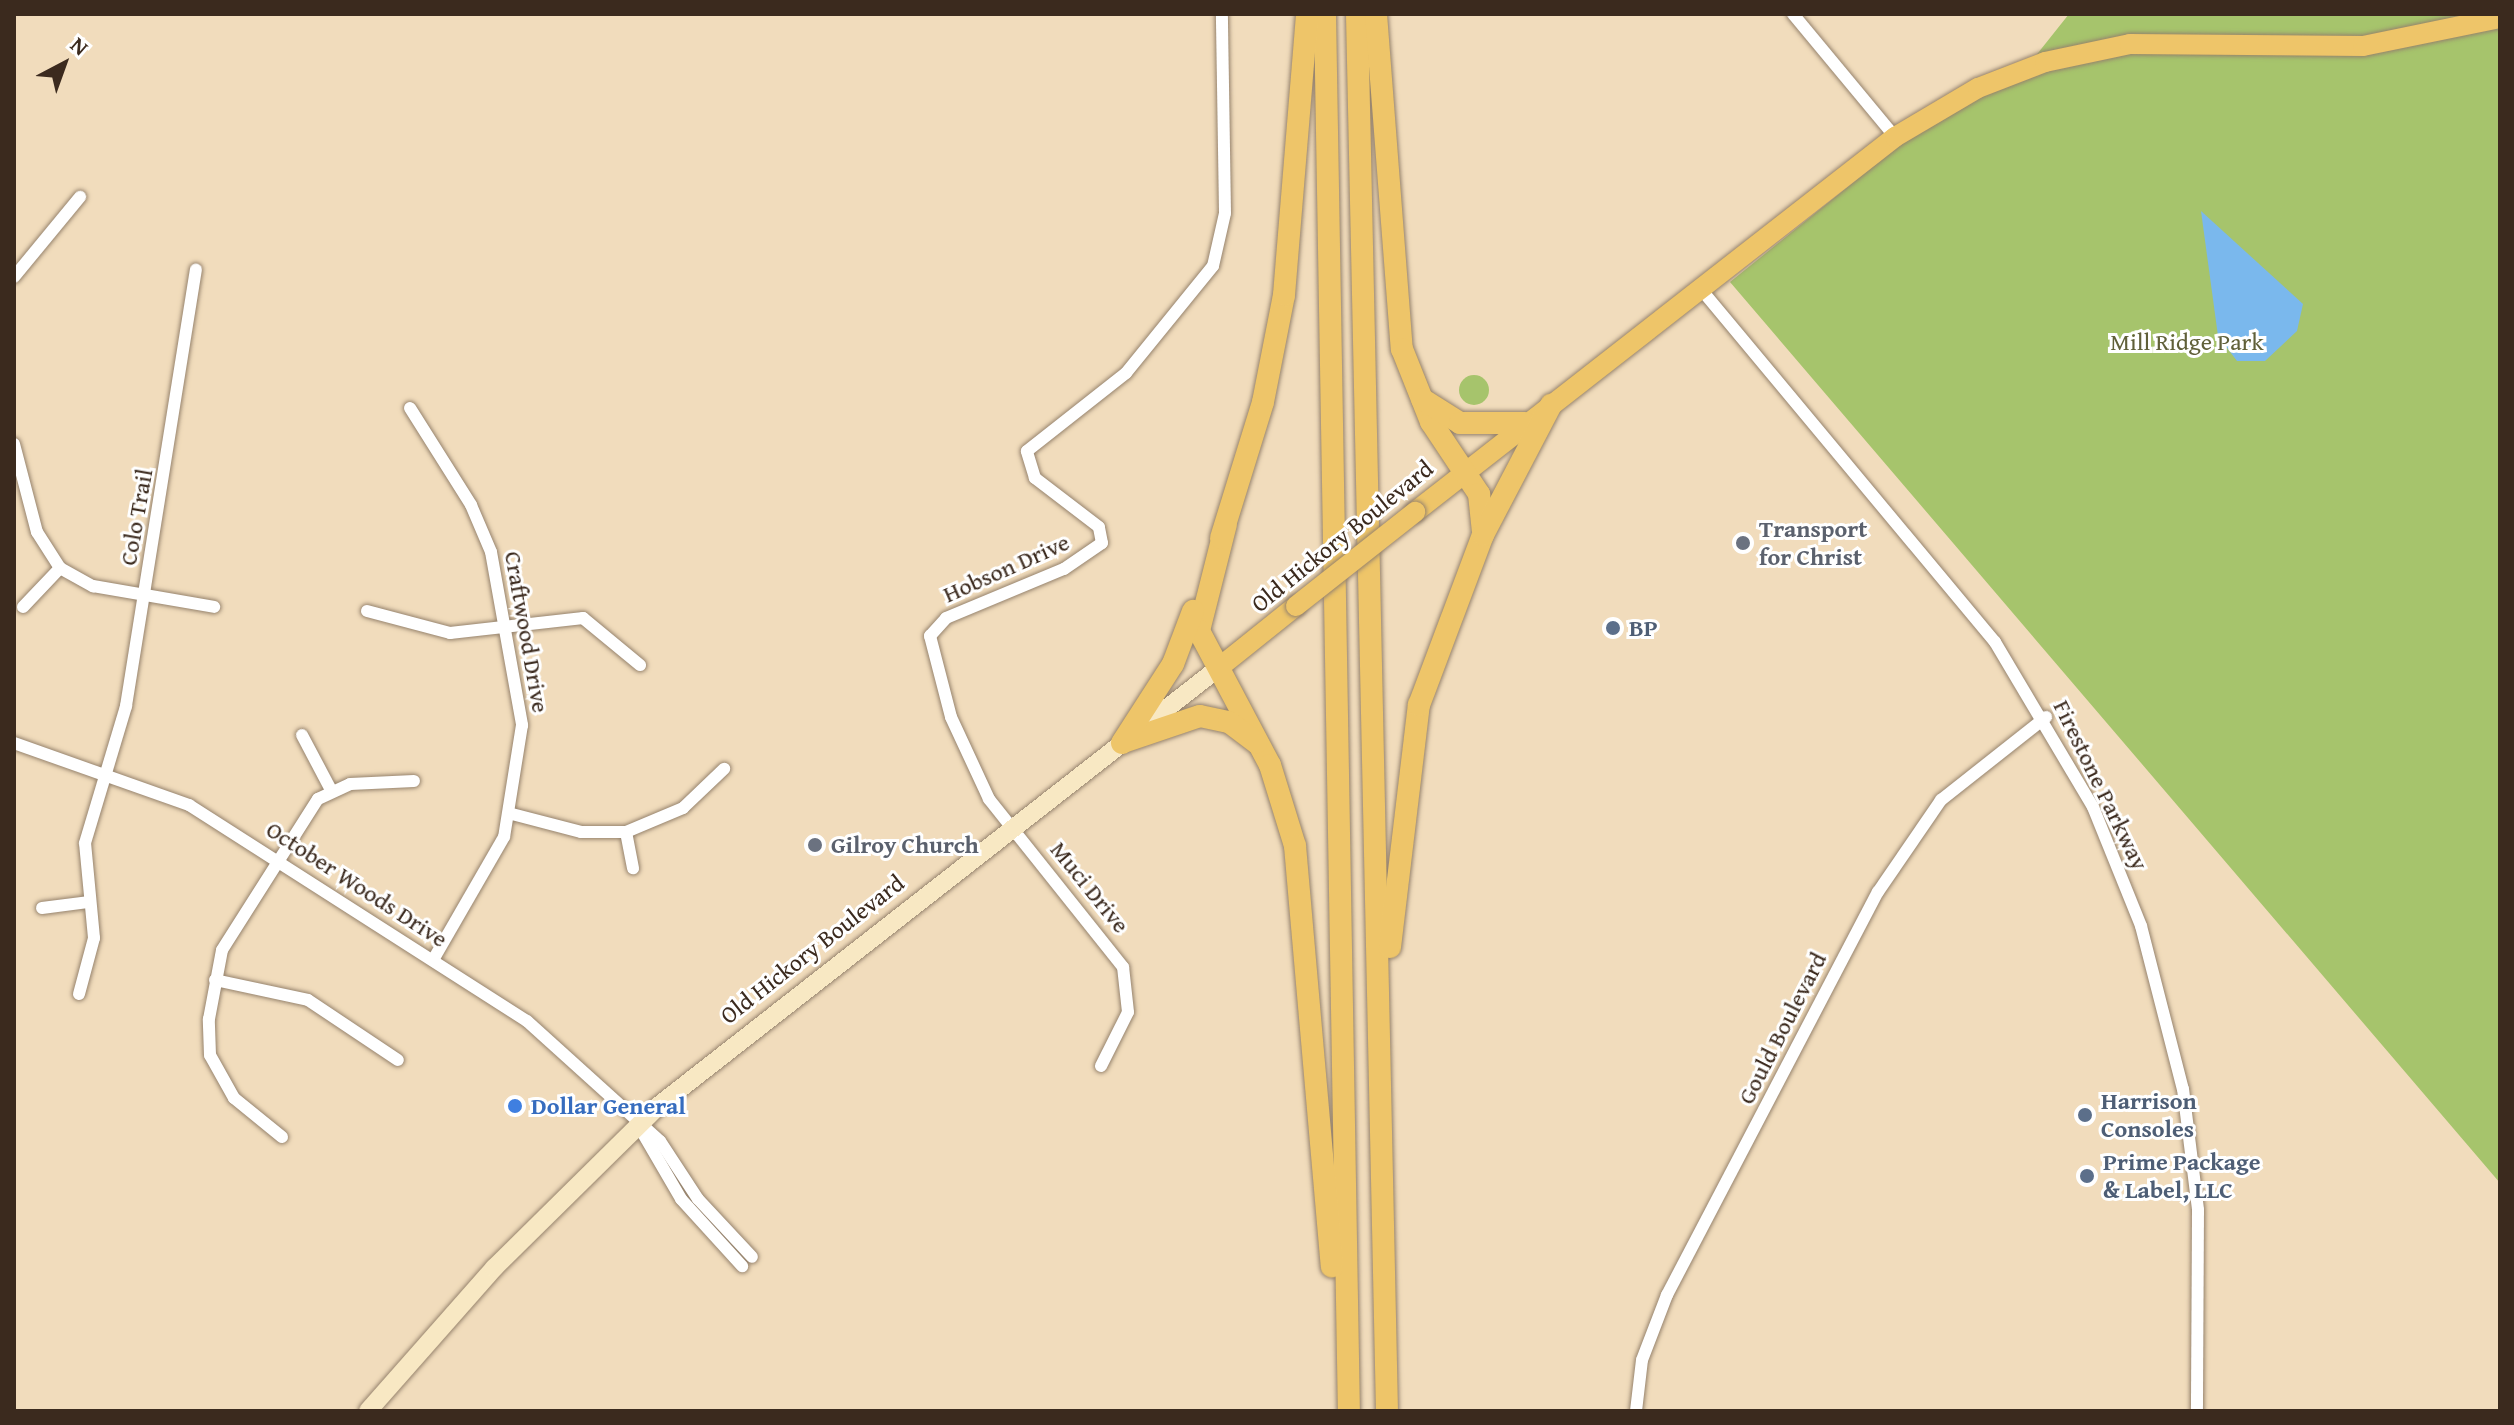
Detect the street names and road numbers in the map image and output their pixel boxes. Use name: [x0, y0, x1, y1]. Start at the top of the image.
street label: Old Hickory Boulevard: [1245, 454, 1439, 618]
street label: Colo Trail: [113, 466, 159, 568]
street label: Hobson Drive: [938, 527, 1074, 609]
street label: Craftwood Drive: [499, 549, 555, 715]
street label: Firestone Parkway: [2047, 695, 2155, 875]
street label: October Woods Drive: [261, 815, 453, 953]
street label: Muci Drive: [1044, 836, 1136, 938]
street label: Old Hickory Boulevard: [714, 868, 910, 1030]
street label: Gould Boulevard: [1731, 947, 1833, 1109]

